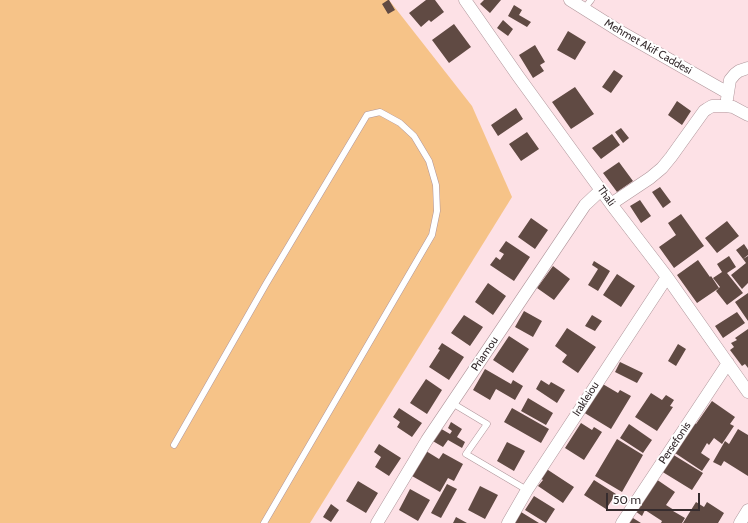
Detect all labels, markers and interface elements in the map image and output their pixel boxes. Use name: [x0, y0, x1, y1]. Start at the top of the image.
street label: Mehmet Akif Caddesi: [602, 17, 694, 77]
street label: Thali: [594, 183, 618, 209]
street label: Priamou: [469, 334, 501, 374]
street label: Irakleiou: [570, 379, 602, 419]
street label: Persefonis: [656, 419, 694, 467]
scale bar: [608, 485, 702, 511]
text: 50 m: [613, 492, 641, 507]

